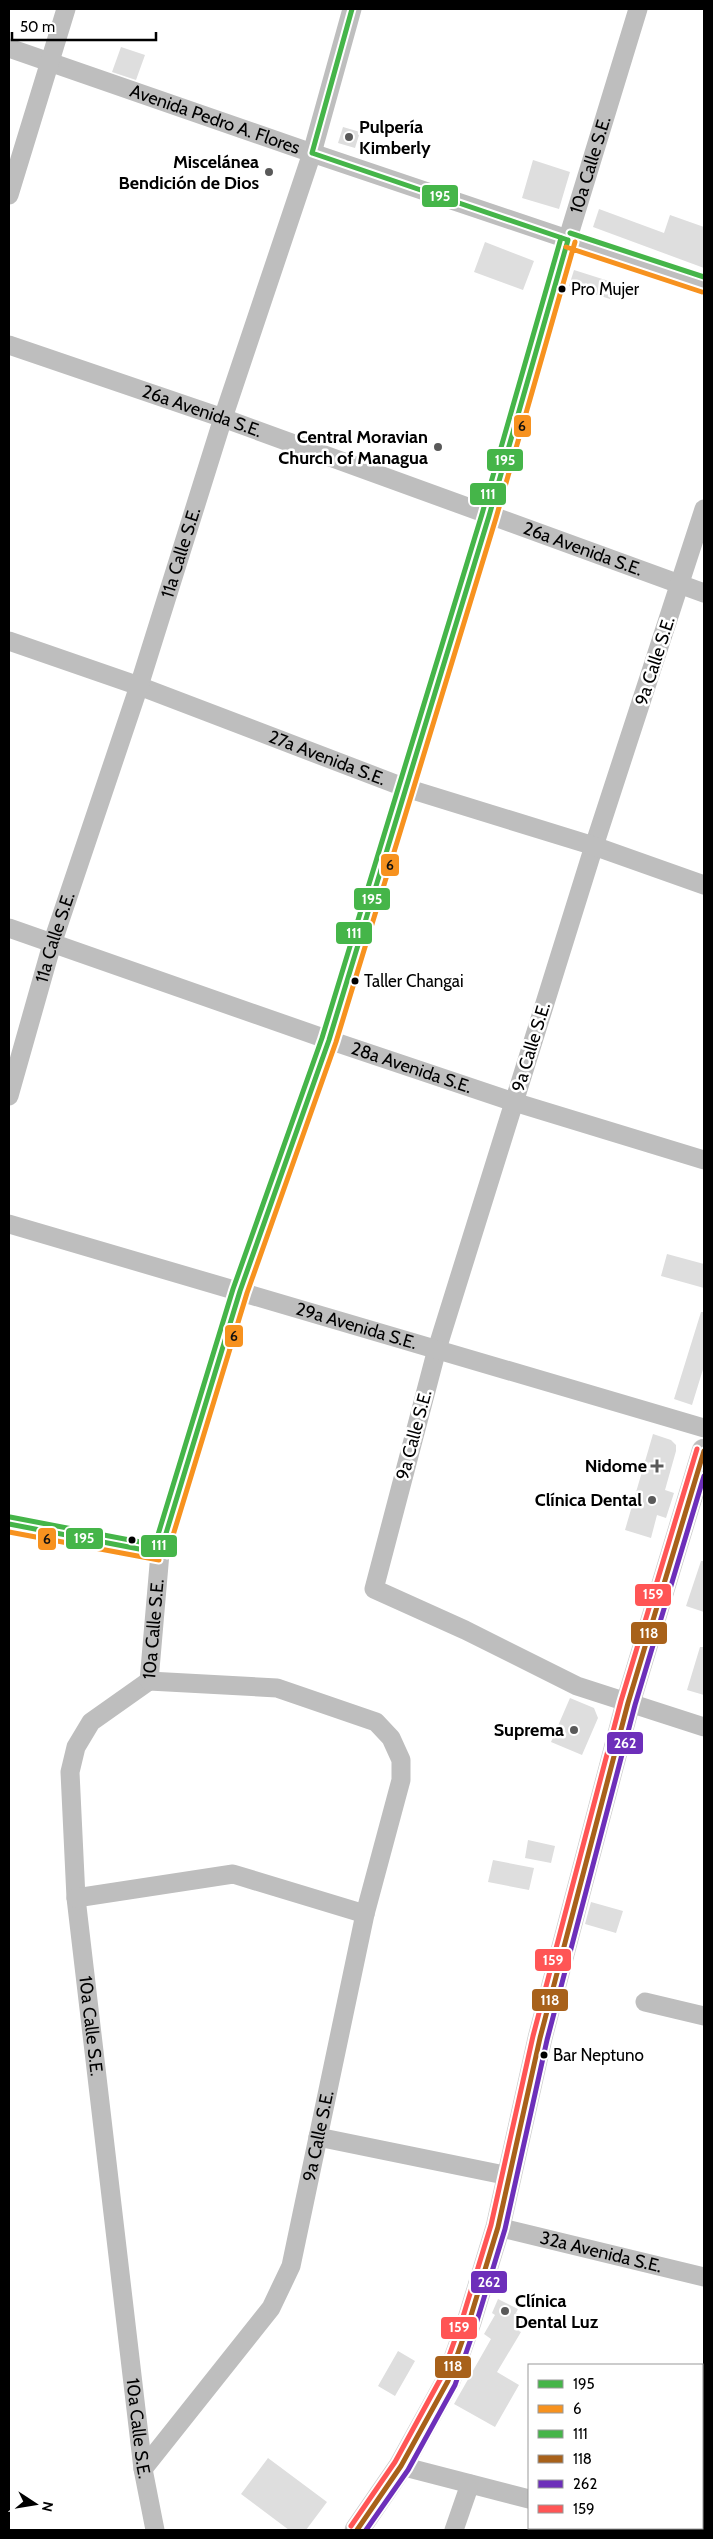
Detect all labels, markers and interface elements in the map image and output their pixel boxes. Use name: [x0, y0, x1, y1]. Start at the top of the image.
scale bar: [12, 10, 156, 42]
text: 50 m: [20, 18, 55, 36]
street label: Avenida Pedro A. Flores: [127, 80, 303, 159]
street label: 10a Calle S.E.: [565, 114, 616, 216]
place label: Pulpería Kimberly: [359, 116, 431, 159]
marker: Pulpería Kimberly: [343, 131, 355, 143]
place label: Miscelánea Bendición de Dios: [119, 151, 259, 194]
marker: Miscelánea Bendición de Dios: [263, 166, 275, 178]
line badge: 195: [421, 184, 459, 208]
text: 195: [430, 187, 450, 205]
place label: Pro Mujer: [571, 279, 640, 300]
marker: Pro Mujer: [557, 284, 567, 294]
street label: 26a Avenida S.E.: [139, 380, 265, 442]
line badge: 6: [513, 414, 532, 438]
text: 6: [518, 417, 526, 435]
place label: Central Moravian Church of Managua: [278, 426, 428, 469]
marker: Central Moravian Church of Managua: [432, 441, 444, 453]
line badge: 195: [486, 448, 524, 472]
text: 195: [495, 451, 515, 469]
line badge: 111: [469, 482, 507, 506]
text: 111: [480, 485, 496, 503]
street label: 11a Calle S.E.: [156, 505, 205, 601]
street label: 26a Avenida S.E.: [520, 517, 645, 581]
street label: 9a Calle S.E.: [630, 614, 680, 708]
street label: 27a Avenida S.E.: [266, 726, 389, 790]
line badge: 6: [380, 853, 400, 877]
text: 6: [386, 856, 394, 874]
line badge: 195: [353, 887, 391, 911]
street label: 11a Calle S.E.: [31, 889, 80, 985]
text: 195: [362, 890, 382, 908]
line badge: 111: [335, 921, 373, 945]
text: 111: [346, 924, 362, 942]
place label: Taller Changai: [364, 971, 464, 991]
marker: Taller Changai: [350, 976, 360, 986]
street label: 9a Calle S.E.: [507, 1000, 555, 1094]
street label: 28a Avenida S.E.: [348, 1037, 475, 1098]
street label: 29a Avenida S.E.: [293, 1298, 420, 1354]
line badge: 6: [224, 1324, 244, 1348]
text: 6: [230, 1327, 238, 1345]
street label: 9a Calle S.E.: [391, 1388, 437, 1482]
place label: Nidome: [585, 1455, 647, 1477]
marker: Nidome: [651, 1460, 663, 1472]
place label: Clínica Dental: [535, 1489, 642, 1511]
marker: Clínica Dental: [646, 1494, 658, 1506]
line badge: 6: [37, 1527, 57, 1551]
line badge: 195: [65, 1527, 104, 1550]
text: 195: [74, 1529, 94, 1547]
text: 6: [43, 1530, 51, 1548]
line badge: 111: [140, 1534, 178, 1558]
unlabelled marker: [127, 1535, 137, 1545]
text: 111: [151, 1536, 167, 1554]
street label: 10a Calle S.E.: [138, 1578, 169, 1680]
line badge: 159: [634, 1583, 672, 1607]
text: 159: [643, 1585, 663, 1603]
line badge: 118: [630, 1621, 668, 1645]
text: 118: [640, 1624, 658, 1642]
place label: Suprema: [494, 1719, 564, 1741]
marker: Suprema: [568, 1724, 580, 1736]
line badge: 262: [606, 1731, 644, 1755]
text: 262: [614, 1734, 636, 1752]
line badge: 159: [534, 1948, 572, 1972]
text: 159: [543, 1951, 563, 1969]
street label: 10a Calle S.E.: [74, 1975, 108, 2077]
line badge: 118: [531, 1988, 569, 2012]
text: 118: [541, 1991, 559, 2009]
place label: Bar Neptuno: [553, 2045, 644, 2065]
marker: Bar Neptuno: [539, 2050, 549, 2060]
street label: 9a Calle S.E.: [298, 2089, 339, 2184]
street label: 32a Avenida S.E.: [538, 2227, 664, 2277]
line badge: 262: [470, 2270, 508, 2294]
text: 262: [478, 2273, 500, 2291]
place label: Clínica Dental Luz: [515, 2290, 599, 2333]
marker: Clínica Dental Luz: [499, 2305, 511, 2317]
line badge: 159: [440, 2316, 478, 2340]
text: 159: [449, 2318, 469, 2336]
line badge: 118: [434, 2355, 472, 2379]
text: 118: [444, 2357, 462, 2375]
legend: [528, 2364, 703, 2529]
text: 195: [573, 2375, 595, 2393]
street label: 10a Calle S.E.: [121, 2377, 156, 2480]
text: 6: [573, 2400, 582, 2418]
text: 111: [573, 2425, 588, 2443]
text: 118: [573, 2450, 592, 2468]
text: 262: [573, 2475, 597, 2493]
north arrow: [10, 2479, 60, 2529]
text: N: [38, 2500, 58, 2513]
text: 159: [573, 2500, 595, 2518]

